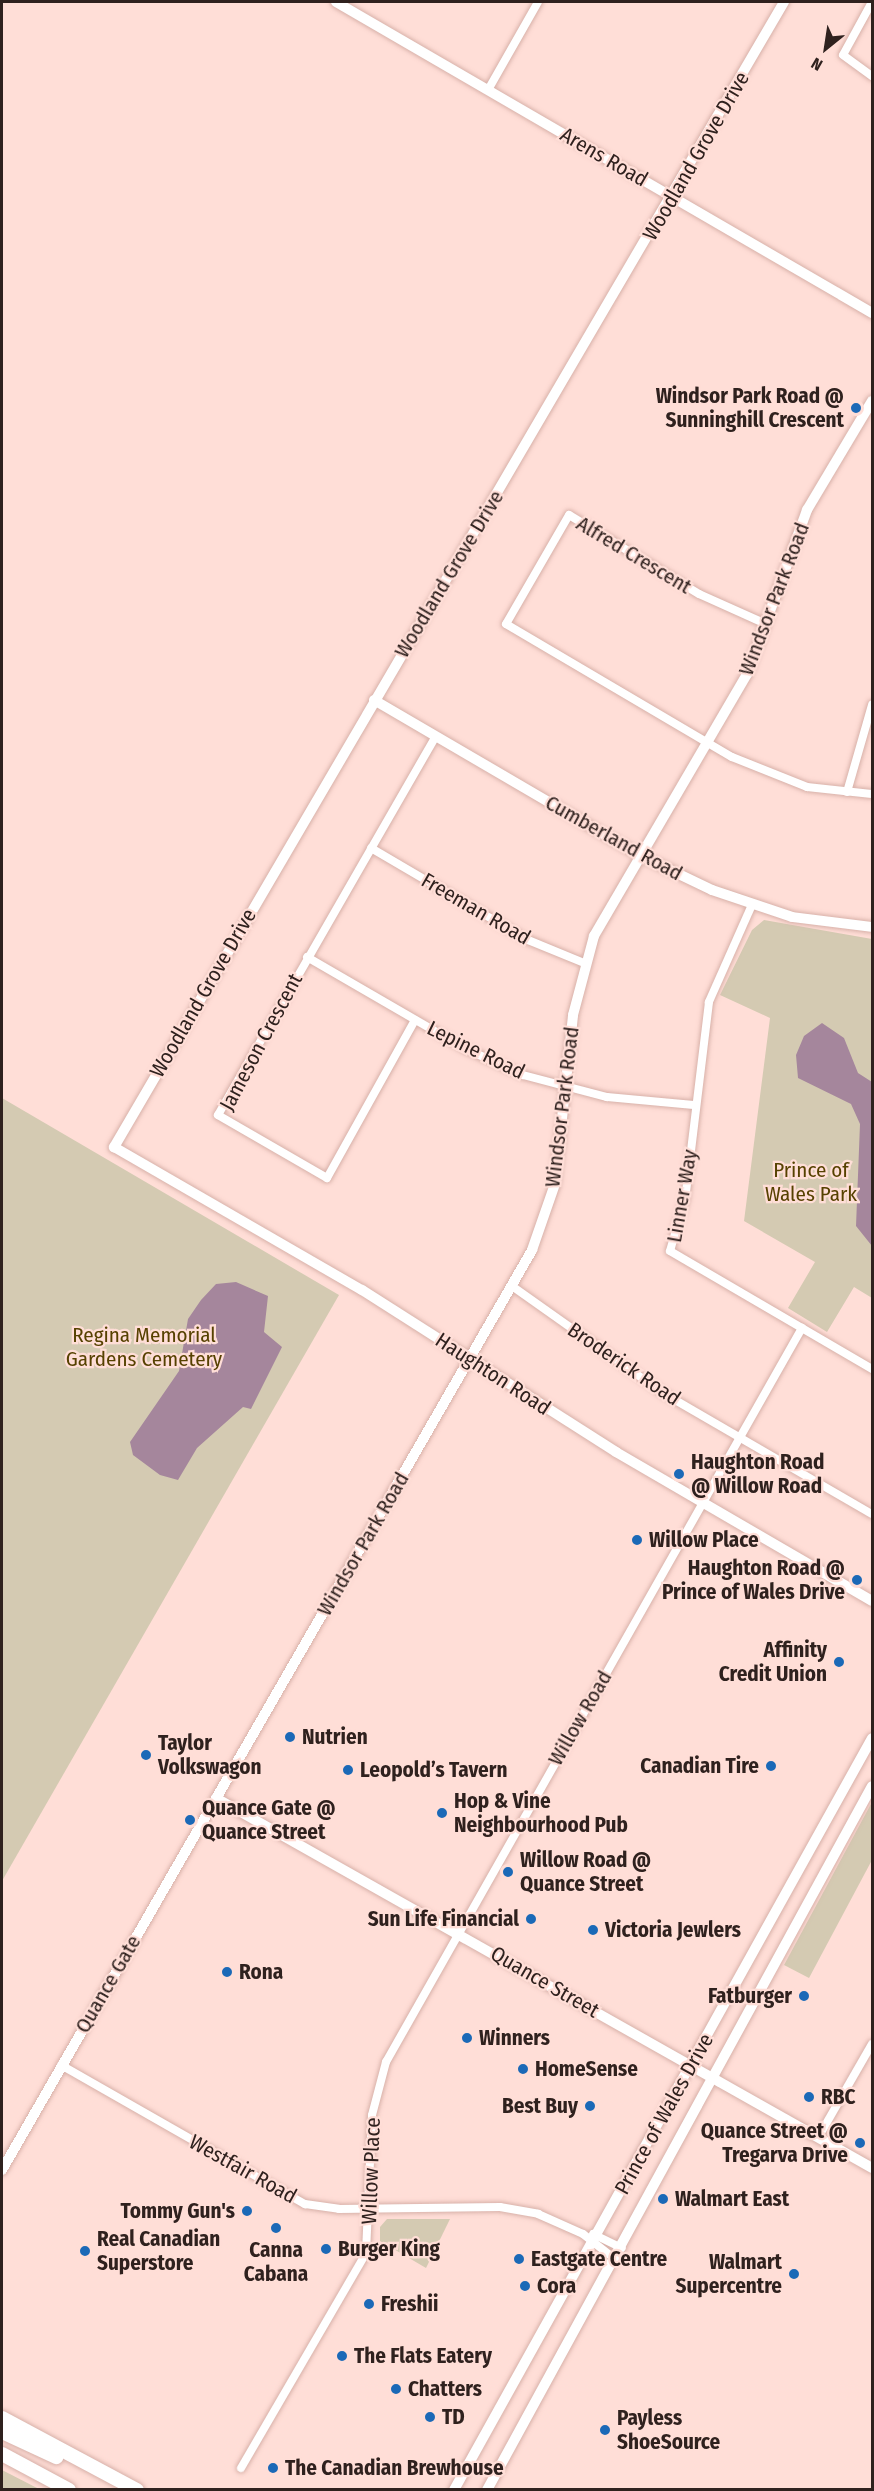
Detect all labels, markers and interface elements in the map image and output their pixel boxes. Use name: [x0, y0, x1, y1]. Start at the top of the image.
north arrow: [796, 18, 856, 78]
text: N: [808, 53, 826, 75]
street label: Woodland Grove Drive: [637, 67, 755, 245]
street label: Arens Road: [556, 122, 652, 192]
place label: Windsor Park Road @ Sunninghill Crescent: [656, 383, 844, 433]
marker: Windsor Park Road @ Sunninghill Crescent: [849, 401, 863, 415]
street label: Woodland Grove Drive: [389, 486, 509, 662]
street label: Alfred Crescent: [572, 511, 696, 599]
street label: Windsor Park Road: [733, 519, 815, 679]
street label: Cumberland Road: [541, 790, 687, 886]
street label: Freeman Road: [417, 868, 535, 950]
street label: Woodland Grove Drive: [144, 904, 262, 1082]
street label: Jameson Crescent: [214, 969, 308, 1115]
street label: Lepine Road: [423, 1016, 529, 1084]
street label: Windsor Park Road: [540, 1025, 584, 1189]
street label: Linner Way: [661, 1148, 703, 1244]
park label: Prince of Wales Park: [765, 1157, 857, 1207]
street label: Broderick Road: [563, 1317, 685, 1411]
park label: Regina Memorial Gardens Cemetery: [66, 1322, 222, 1372]
street label: Haughton Road: [431, 1327, 555, 1421]
place label: Haughton Road @ Willow Road: [691, 1449, 824, 1499]
marker: Haughton Road @ Willow Road: [672, 1467, 686, 1481]
street label: Windsor Park Road: [312, 1468, 414, 1620]
place label: Willow Place: [649, 1527, 759, 1553]
marker: Willow Place: [630, 1533, 644, 1547]
place label: Haughton Road @ Prince of Wales Drive: [662, 1555, 845, 1605]
marker: Haughton Road @ Prince of Wales Drive: [850, 1573, 864, 1587]
place label: Affinity Credit Union: [719, 1637, 827, 1687]
marker: Affinity Credit Union: [832, 1655, 846, 1669]
street label: Willow Road: [543, 1666, 617, 1770]
place label: Nutrien: [302, 1724, 368, 1750]
place label: Taylor Volkswagon: [158, 1730, 262, 1780]
marker: Nutrien: [283, 1730, 297, 1744]
marker: Taylor Volkswagon: [139, 1748, 153, 1762]
place label: Canadian Tire: [640, 1753, 759, 1779]
place label: Leopold’s Tavern: [360, 1757, 507, 1783]
marker: Canadian Tire: [764, 1759, 778, 1773]
marker: Leopold’s Tavern: [341, 1763, 355, 1777]
place label: Hop & Vine Neighbourhood Pub: [454, 1788, 628, 1838]
place label: Quance Gate @ Quance Street: [202, 1795, 336, 1845]
marker: Hop & Vine Neighbourhood Pub: [435, 1806, 449, 1820]
marker: Quance Gate @ Quance Street: [183, 1813, 197, 1827]
place label: Willow Road @ Quance Street: [520, 1847, 651, 1897]
marker: Willow Road @ Quance Street: [501, 1865, 515, 1879]
place label: Sun Life Financial: [368, 1906, 519, 1932]
marker: Sun Life Financial: [524, 1912, 538, 1926]
place label: Victoria Jewlers: [605, 1917, 741, 1943]
marker: Victoria Jewlers: [586, 1923, 600, 1937]
street label: Quance Gate: [70, 1931, 146, 2037]
street label: Quance Street: [486, 1941, 604, 2023]
place label: Rona: [239, 1959, 283, 1985]
marker: Rona: [220, 1965, 234, 1979]
place label: Fatburger: [708, 1983, 792, 2009]
marker: Fatburger: [797, 1989, 811, 2003]
place label: Winners: [479, 2025, 550, 2051]
street label: Prince of Wales Drive: [609, 2029, 719, 2199]
marker: Winners: [460, 2031, 474, 2045]
place label: HomeSense: [535, 2056, 638, 2082]
marker: HomeSense: [516, 2062, 530, 2076]
place label: RBC: [821, 2084, 856, 2110]
marker: RBC: [802, 2090, 816, 2104]
place label: Best Buy: [502, 2093, 578, 2119]
marker: Best Buy: [583, 2099, 597, 2113]
street label: Willow Place: [357, 2117, 385, 2225]
place label: Quance Street @ Tregarva Drive: [701, 2118, 848, 2168]
street label: Westfair Road: [185, 2129, 301, 2209]
marker: Quance Street @ Tregarva Drive: [853, 2136, 867, 2150]
place label: Walmart East: [675, 2186, 789, 2212]
marker: Walmart East: [656, 2192, 670, 2206]
place label: Tommy Gun's: [121, 2198, 235, 2224]
marker: Tommy Gun's: [240, 2204, 254, 2218]
marker: Canna Cabana: [269, 2221, 283, 2235]
place label: Real Canadian Superstore: [97, 2226, 220, 2276]
place label: Burger King: [338, 2236, 440, 2262]
place label: Canna Cabana: [244, 2237, 308, 2287]
marker: Burger King: [319, 2242, 333, 2256]
marker: Real Canadian Superstore: [78, 2244, 92, 2258]
place label: Eastgate Centre: [531, 2246, 667, 2272]
place label: Walmart Supercentre: [676, 2249, 782, 2299]
marker: Eastgate Centre: [512, 2252, 526, 2266]
marker: Walmart Supercentre: [787, 2267, 801, 2281]
place label: Cora: [537, 2273, 576, 2299]
marker: Cora: [518, 2279, 532, 2293]
place label: Freshii: [381, 2291, 438, 2317]
marker: Freshii: [362, 2297, 376, 2311]
place label: The Flats Eatery: [354, 2343, 492, 2369]
marker: The Flats Eatery: [335, 2349, 349, 2363]
place label: Chatters: [408, 2376, 482, 2402]
marker: Chatters: [389, 2382, 403, 2396]
place label: TD: [442, 2404, 465, 2430]
place label: Payless ShoeSource: [617, 2405, 720, 2455]
marker: TD: [423, 2410, 437, 2424]
marker: Payless ShoeSource: [598, 2423, 612, 2437]
place label: The Canadian Brewhouse: [285, 2455, 504, 2481]
marker: The Canadian Brewhouse: [266, 2461, 280, 2475]

